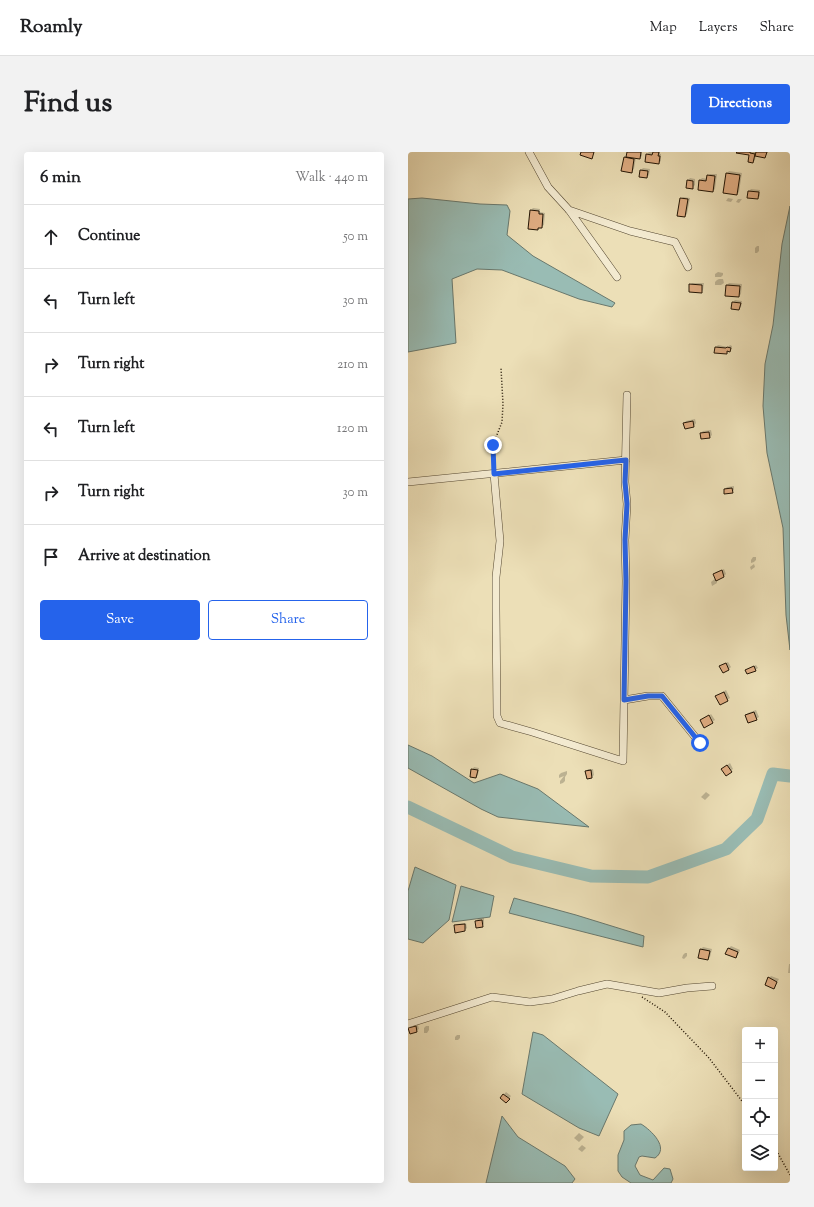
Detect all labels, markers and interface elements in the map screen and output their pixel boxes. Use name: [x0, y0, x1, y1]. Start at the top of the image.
text: Roamly: [20, 14, 83, 41]
text: Map: [650, 18, 677, 38]
text: Layers: [699, 18, 737, 38]
text: Share: [759, 18, 794, 38]
text: Find us: [24, 84, 112, 124]
button: Directions: [691, 84, 790, 124]
text: 6 min: [40, 166, 81, 190]
text: Walk · 440 m: [295, 169, 368, 187]
icon: ahead: [40, 226, 62, 248]
text: Continue: [78, 226, 140, 247]
text: 50 m: [343, 228, 368, 246]
icon: left: [40, 290, 62, 312]
text: Turn left: [78, 290, 135, 311]
text: 30 m: [342, 292, 368, 310]
icon: right: [40, 354, 62, 376]
text: Turn right: [78, 354, 144, 375]
text: 210 m: [337, 356, 368, 374]
icon: left: [40, 418, 62, 440]
text: Turn left: [78, 418, 135, 439]
text: 120 m: [337, 420, 368, 438]
route end: [484, 436, 502, 454]
icon: right: [40, 482, 62, 504]
text: Turn right: [78, 482, 144, 503]
text: 30 m: [342, 484, 368, 502]
icon: arrive: [40, 546, 62, 568]
text: Arrive at destination: [78, 546, 211, 567]
button: Save: [40, 600, 200, 640]
button: Share: [208, 600, 368, 640]
route start: [691, 734, 709, 752]
map controls: [742, 1027, 778, 1171]
button: +: [742, 1027, 778, 1063]
button: −: [742, 1063, 778, 1099]
button: locate: [742, 1099, 778, 1135]
button: layers: [742, 1135, 778, 1171]

